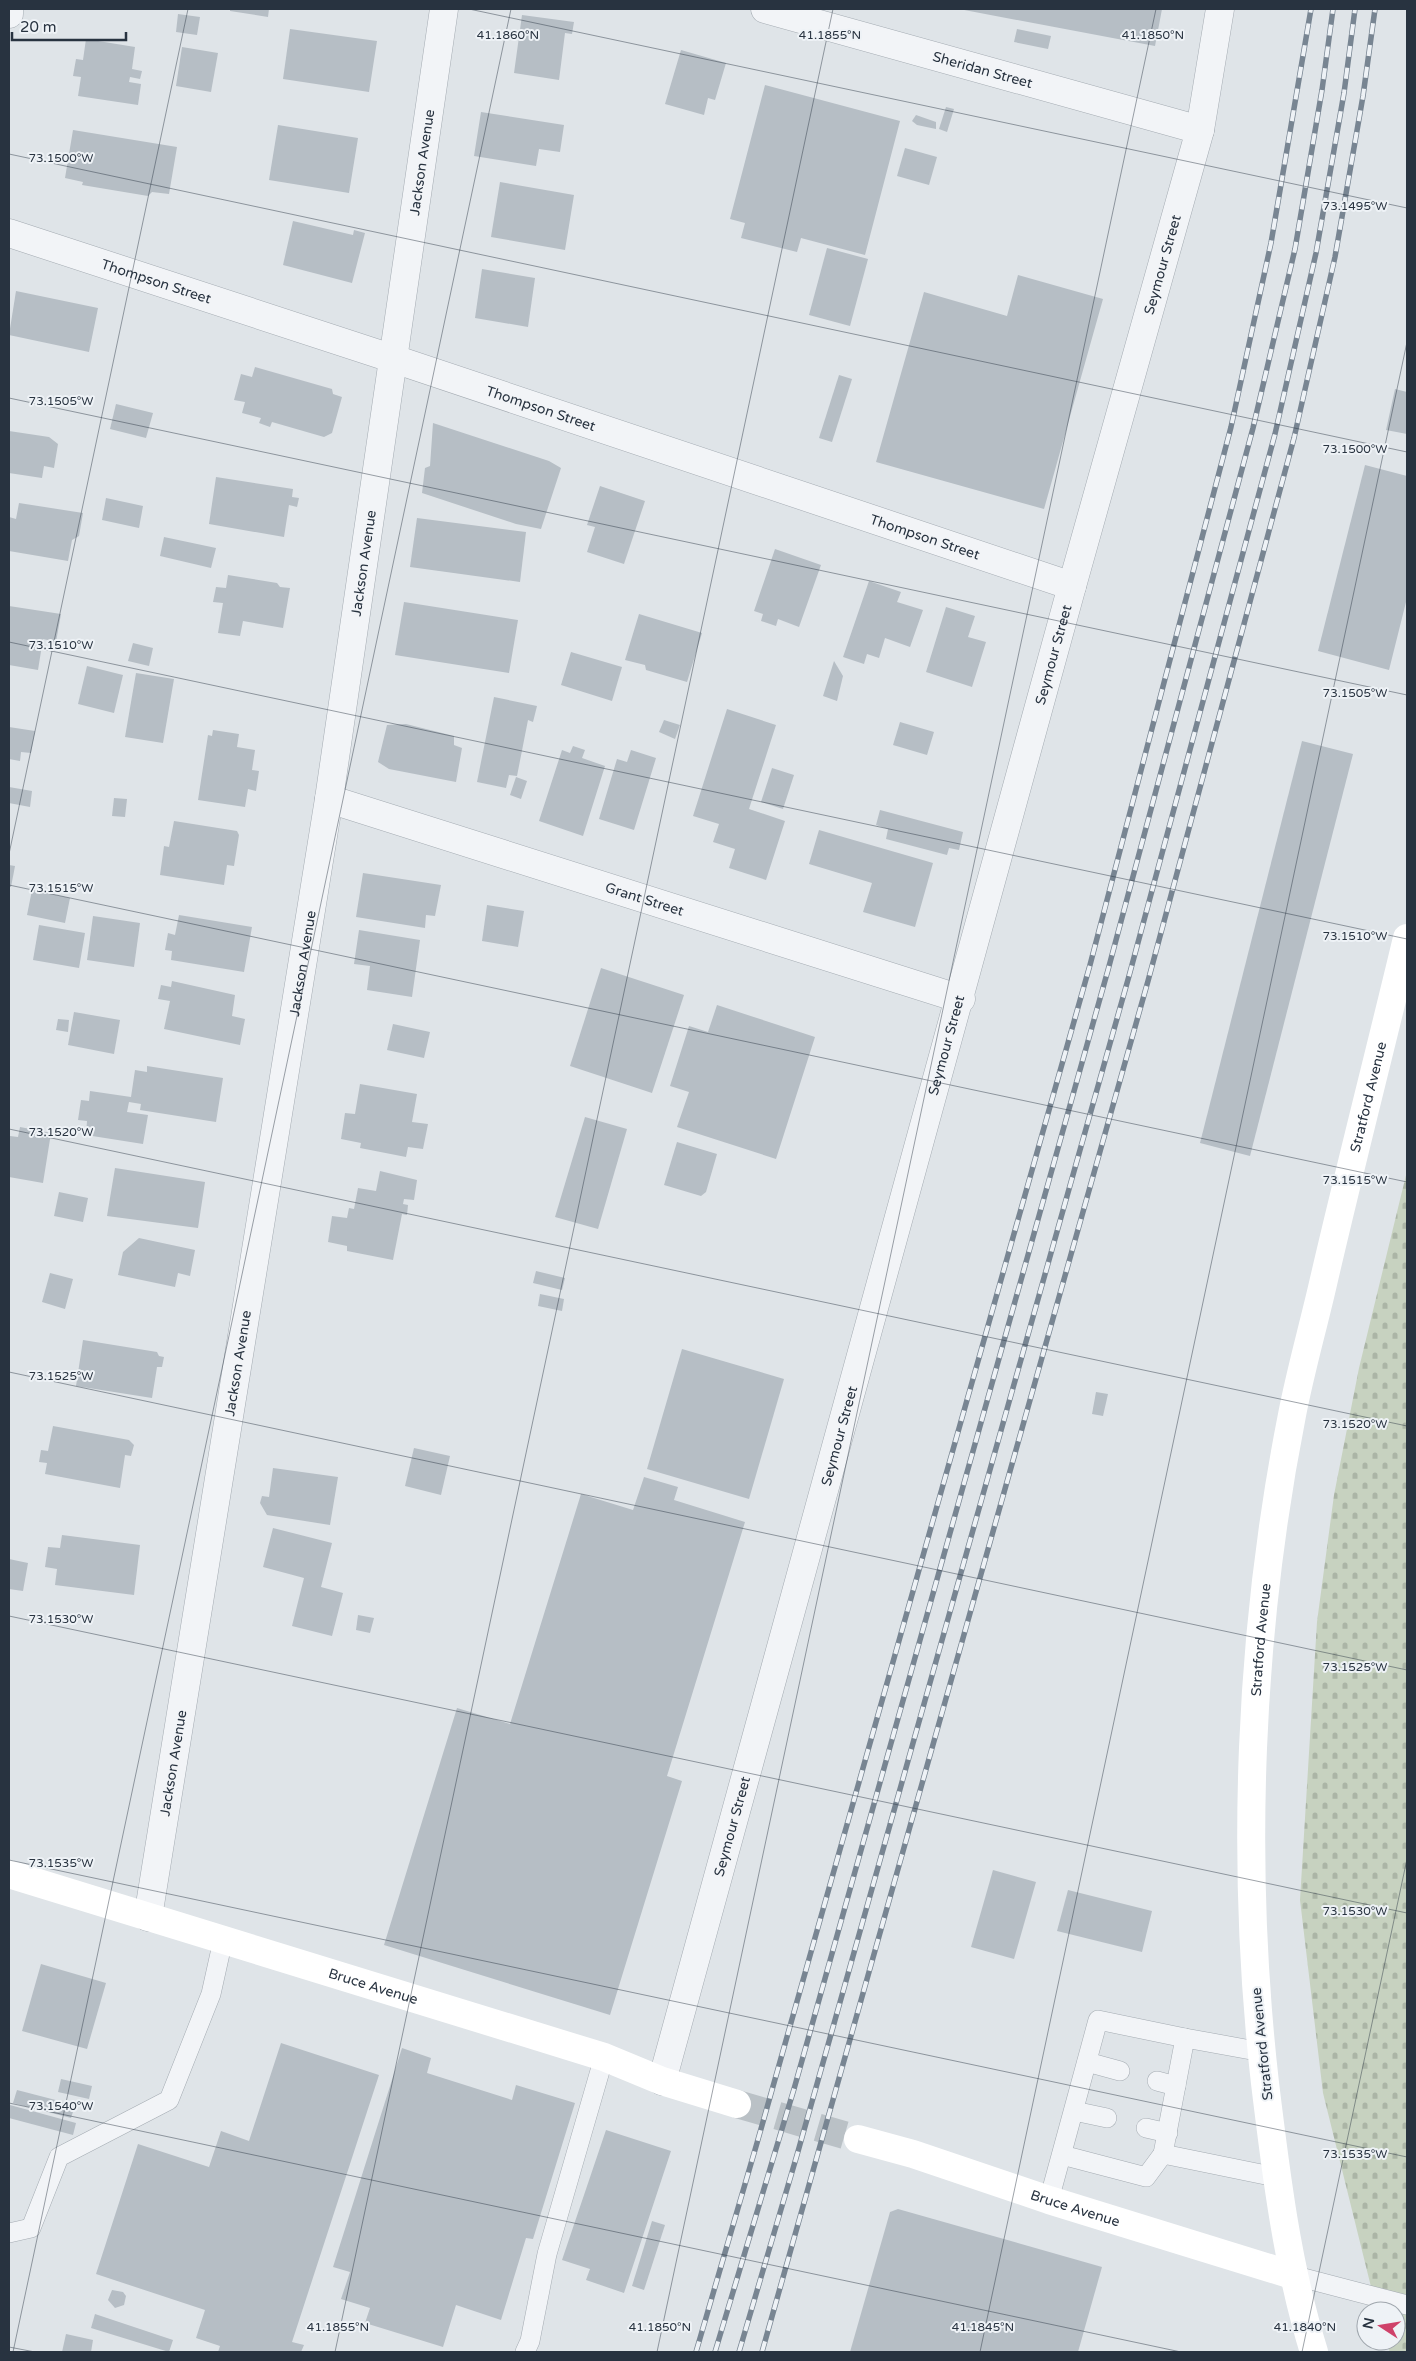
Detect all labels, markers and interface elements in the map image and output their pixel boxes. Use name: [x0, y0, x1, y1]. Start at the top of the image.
scale bar: [12, 10, 126, 42]
text: 20 m: [20, 18, 57, 36]
text: 41.1860°N: [477, 28, 539, 42]
text: 41.1855°N: [799, 28, 861, 42]
text: 41.1850°N: [1122, 28, 1184, 42]
street label: Sheridan Street: [931, 48, 1035, 92]
street label: Jackson Avenue: [406, 108, 438, 216]
text: 73.1500°W: [28, 151, 94, 165]
text: 73.1495°W: [1323, 199, 1387, 213]
street label: Seymour Street: [1140, 212, 1184, 317]
street label: Thompson Street: [99, 255, 214, 307]
street label: Thompson Street: [484, 382, 599, 435]
text: 73.1505°W: [29, 394, 93, 408]
text: 73.1500°W: [1322, 442, 1388, 456]
street label: Jackson Avenue: [347, 509, 379, 617]
street label: Thompson Street: [868, 510, 983, 563]
street label: Seymour Street: [1031, 602, 1075, 707]
text: 73.1510°W: [28, 638, 94, 652]
text: 73.1505°W: [1323, 686, 1387, 700]
street label: Grant Street: [603, 878, 687, 919]
text: 73.1515°W: [29, 881, 93, 895]
street label: Jackson Avenue: [285, 909, 319, 1018]
text: 73.1510°W: [1322, 929, 1388, 943]
street label: Seymour Street: [924, 993, 968, 1097]
street label: Stratford Avenue: [1346, 1040, 1390, 1154]
text: 73.1520°W: [28, 1125, 94, 1139]
text: 73.1515°W: [1323, 1173, 1387, 1187]
street label: Jackson Avenue: [221, 1309, 255, 1417]
text: 73.1525°W: [29, 1369, 93, 1383]
street label: Seymour Street: [817, 1383, 861, 1488]
text: 73.1520°W: [1322, 1417, 1388, 1431]
street label: Stratford Avenue: [1247, 1582, 1274, 1697]
text: 73.1530°W: [28, 1612, 94, 1626]
text: 73.1525°W: [1323, 1660, 1387, 1674]
street label: Jackson Avenue: [156, 1709, 190, 1817]
street label: Seymour Street: [710, 1774, 754, 1878]
text: 73.1535°W: [29, 1856, 93, 1870]
text: 73.1530°W: [1322, 1904, 1388, 1918]
street label: Bruce Avenue: [326, 1964, 420, 2008]
street label: Stratford Avenue: [1248, 1987, 1276, 2101]
text: 73.1540°W: [28, 2099, 94, 2113]
text: 73.1535°W: [1323, 2147, 1387, 2161]
street label: Bruce Avenue: [1028, 2186, 1122, 2230]
north arrow: [1356, 2301, 1406, 2351]
text: N: [1359, 2316, 1378, 2331]
text: 41.1855°N: [307, 2320, 369, 2334]
text: 41.1850°N: [629, 2320, 691, 2334]
text: 41.1845°N: [952, 2320, 1014, 2334]
text: 41.1840°N: [1274, 2320, 1336, 2334]

